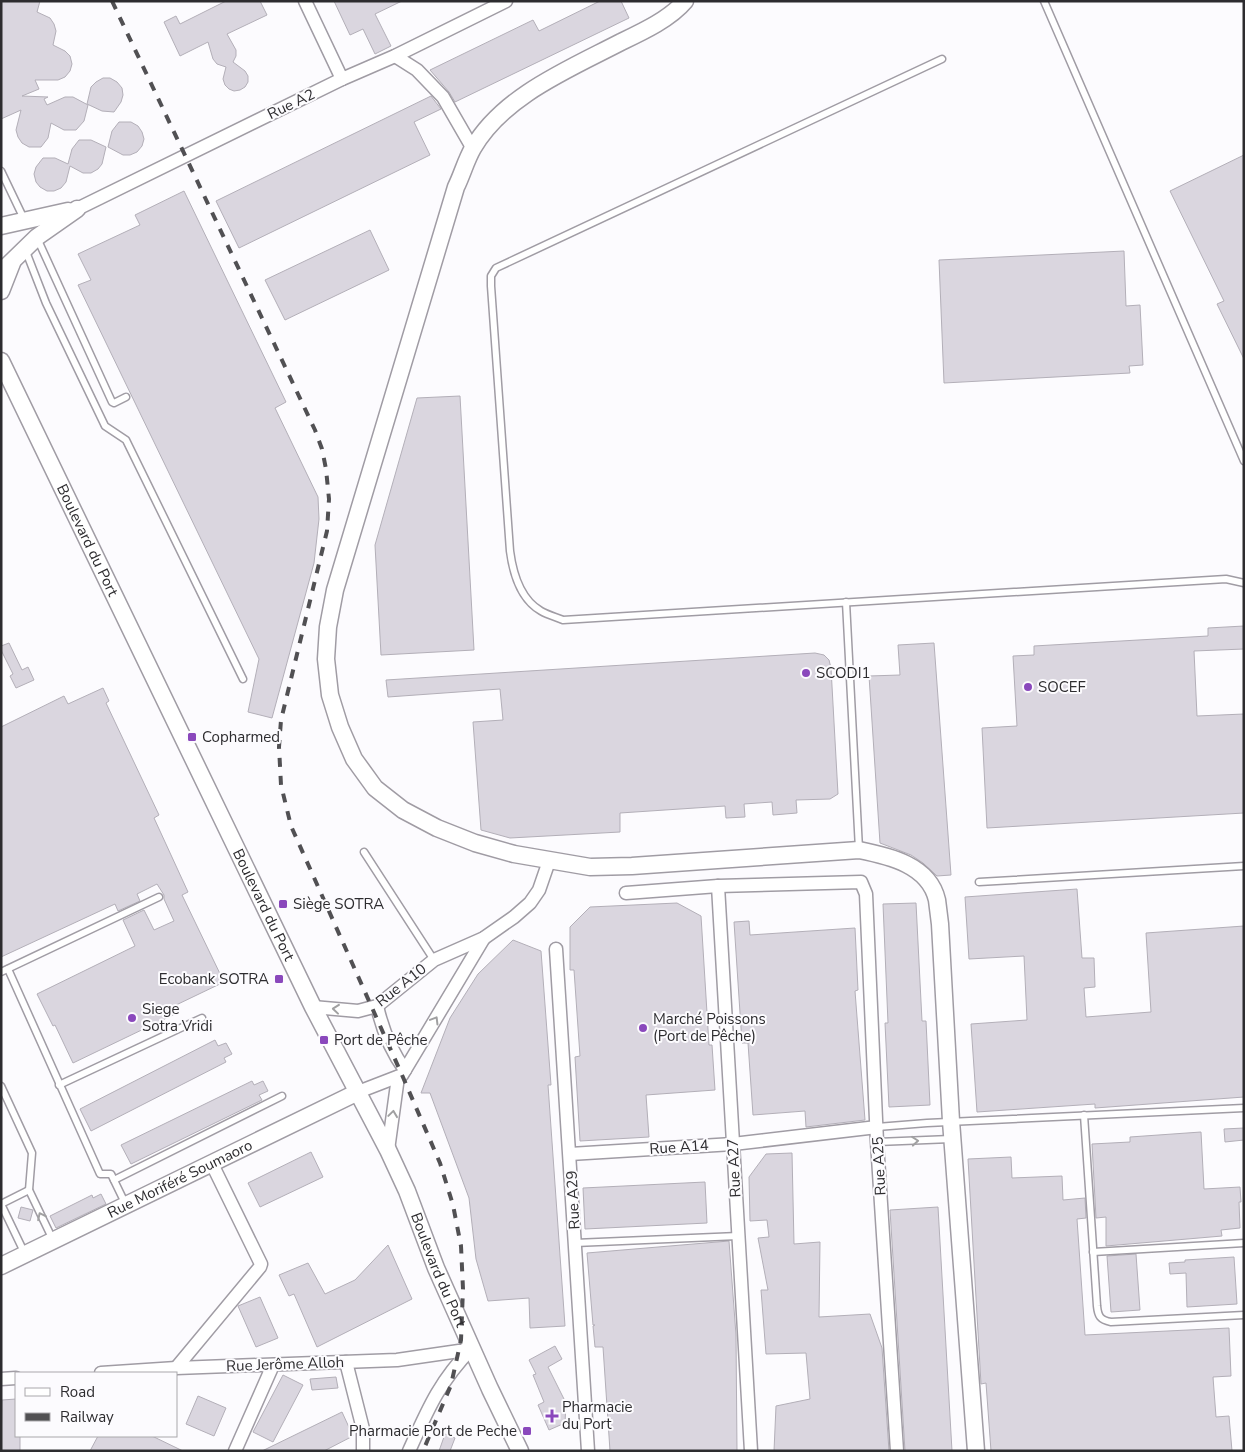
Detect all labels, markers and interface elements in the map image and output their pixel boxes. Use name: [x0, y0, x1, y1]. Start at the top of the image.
street label: Rue A2: [264, 84, 318, 124]
street label: Boulevard du Port: [52, 481, 123, 600]
place label: SCODI1: [816, 663, 870, 683]
marker: SCODI1: [800, 667, 812, 679]
place label: SOCEF: [1038, 677, 1086, 697]
marker: SOCEF: [1022, 681, 1034, 693]
place label: Copharmed: [202, 727, 280, 747]
marker: Copharmed: [186, 731, 198, 743]
street label: Boulevard du Port: [228, 846, 300, 965]
place label: Siège SOTRA: [293, 894, 384, 914]
marker: Siège SOTRA: [277, 898, 289, 910]
street label: Rue A10: [372, 959, 430, 1011]
place label: Ecobank SOTRA: [159, 969, 269, 989]
marker: Ecobank SOTRA: [273, 973, 285, 985]
place label: Siege Sotra Vridi: [142, 999, 212, 1036]
one-way arrow: [331, 1004, 339, 1015]
place label: Marché Poissons (Port de Pêche): [653, 1009, 766, 1046]
marker: Siege Sotra Vridi: [126, 1012, 138, 1024]
one-way arrow: [429, 1017, 439, 1026]
marker: Marché Poissons (Port de Pêche): [637, 1022, 649, 1034]
place label: Port de Pêche: [334, 1030, 428, 1050]
marker: Port de Pêche: [318, 1034, 330, 1046]
one-way arrow: [387, 1109, 397, 1118]
street label: Rue Moriféré Soumaoro: [104, 1135, 256, 1223]
street label: Rue A14: [649, 1135, 709, 1159]
one-way arrow: [911, 1135, 919, 1146]
street label: Rue A25: [867, 1136, 891, 1196]
street label: Rue A27: [722, 1138, 746, 1198]
street label: Rue A29: [561, 1170, 585, 1230]
street label: Boulevard du Port: [406, 1210, 471, 1331]
one-way arrow: [37, 1212, 47, 1221]
street label: Rue Jerôme Alloh: [226, 1352, 344, 1376]
legend: [15, 1372, 178, 1437]
text: Road: [60, 1382, 95, 1402]
place label: Pharmacie du Port: [562, 1397, 633, 1434]
text: Railway: [60, 1407, 114, 1427]
marker: Pharmacie du Port: [546, 1410, 558, 1422]
place label: Pharmacie Port de Peche: [349, 1421, 517, 1441]
marker: Pharmacie Port de Peche: [521, 1425, 533, 1437]

